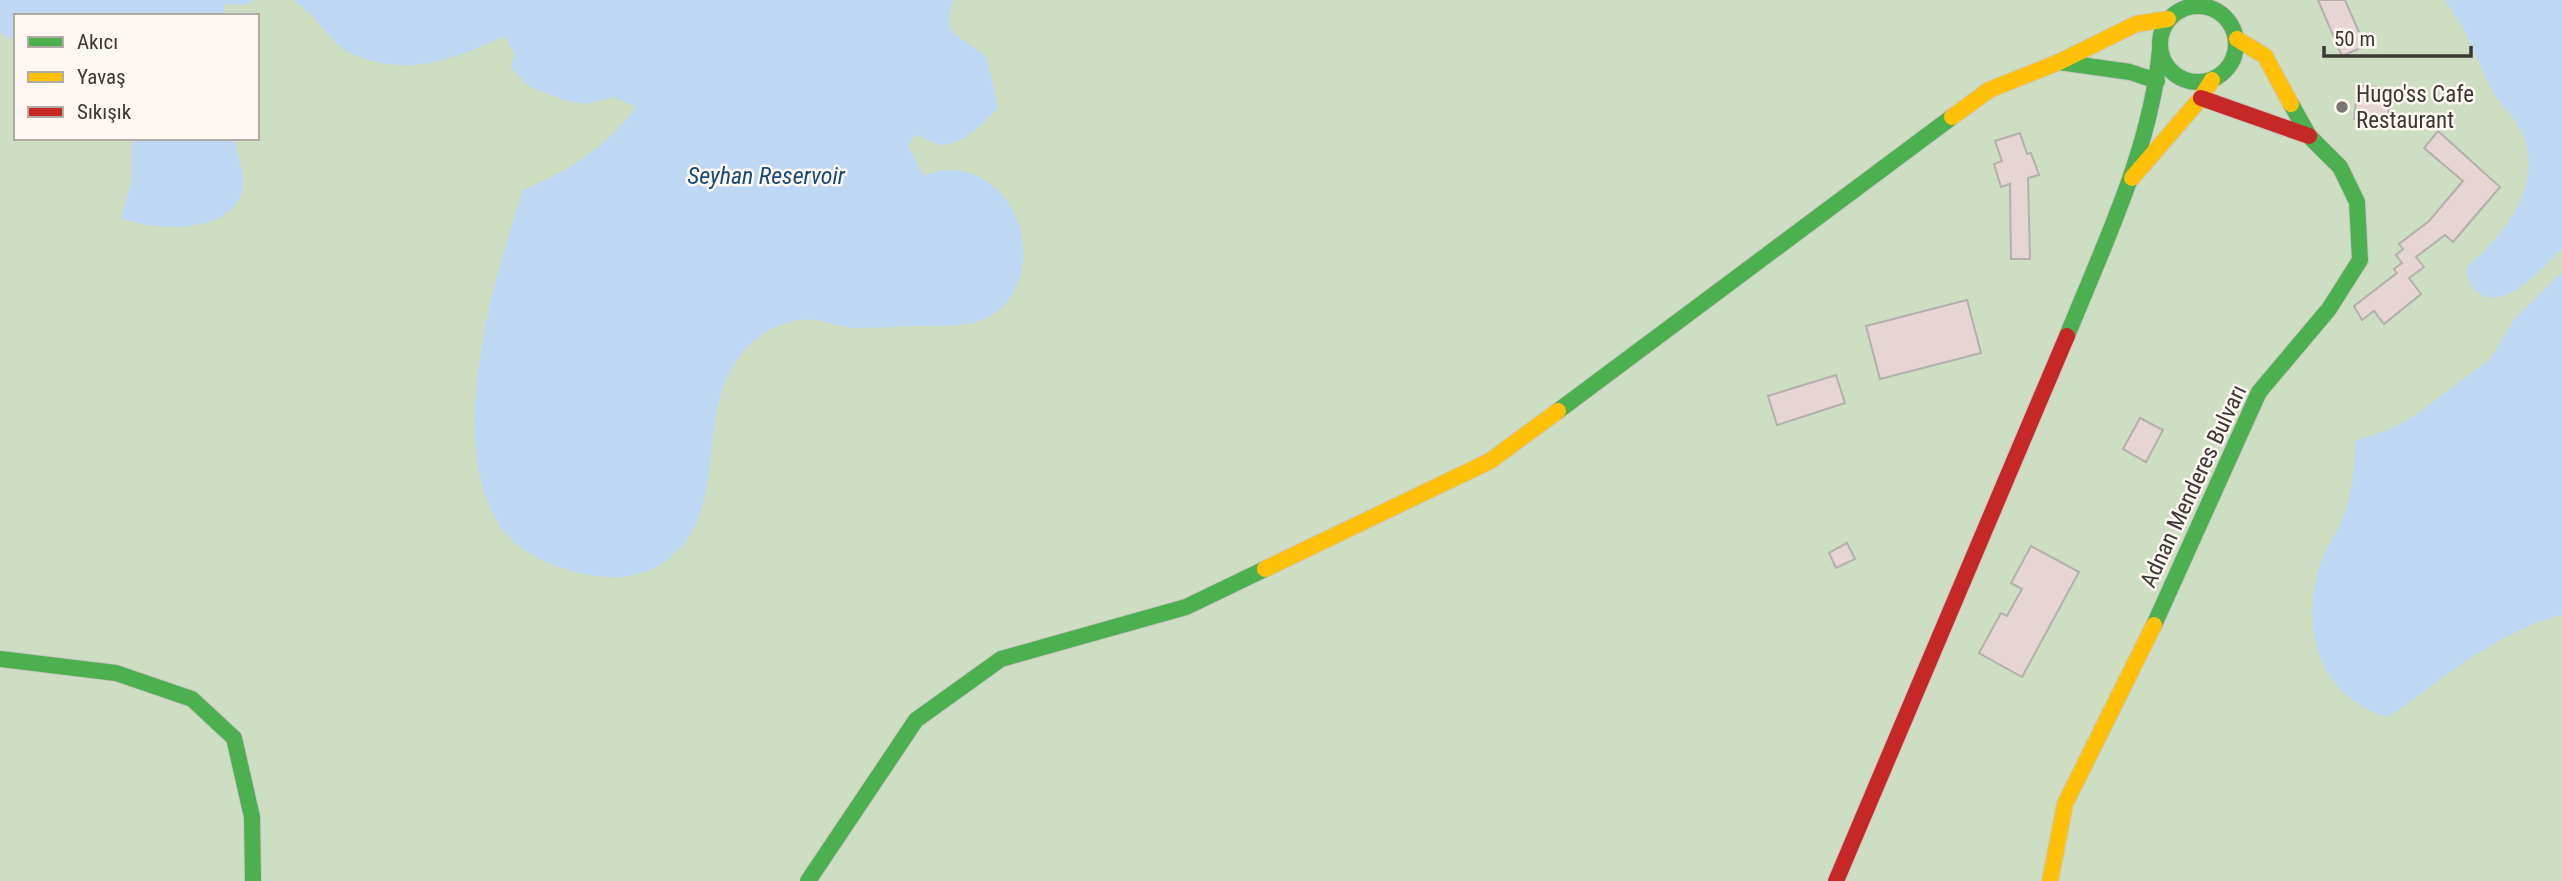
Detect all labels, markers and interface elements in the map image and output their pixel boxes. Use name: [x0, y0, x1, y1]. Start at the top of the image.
legend: [14, 14, 259, 140]
scale bar: [2324, 14, 2471, 58]
text: 50 m: [2334, 27, 2375, 51]
text: Akıcı: [77, 30, 118, 54]
text: Yavaş: [77, 65, 126, 89]
place label: Hugo'ss Cafe Restaurant: [2356, 81, 2474, 134]
marker: Hugo'ss Cafe Restaurant: [2334, 99, 2350, 115]
text: Sıkışık: [77, 100, 132, 124]
water label: Seyhan Reservoir: [687, 162, 846, 190]
street label: Adnan Menderes Bulvarı: [2135, 381, 2252, 592]

